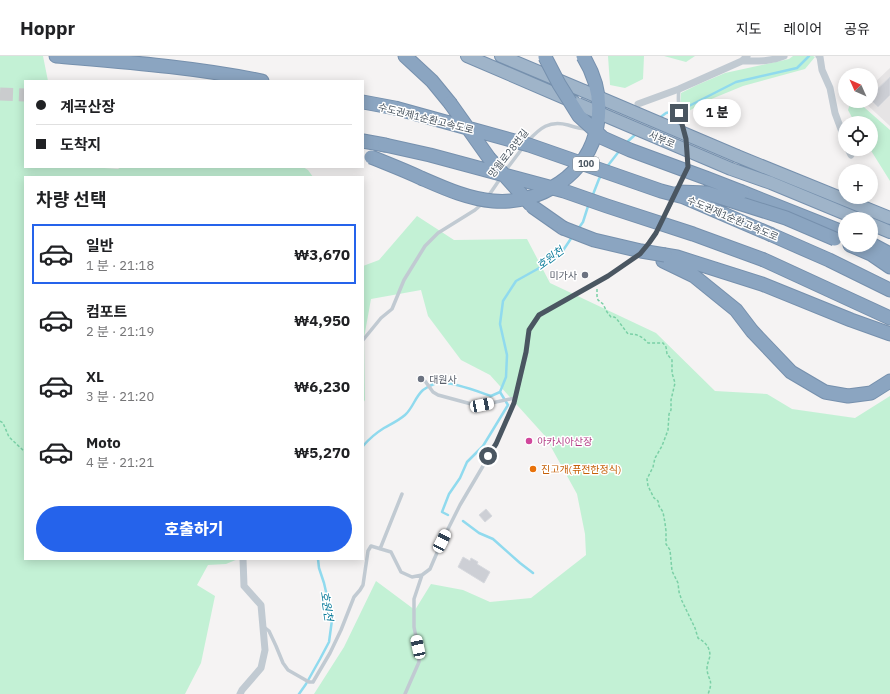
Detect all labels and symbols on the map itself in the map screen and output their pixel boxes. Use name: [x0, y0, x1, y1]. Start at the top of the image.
north arrow: [838, 68, 878, 108]
callout: 1 분: [693, 99, 741, 127]
street label: 수도권제1순환고속도로: [377, 100, 475, 137]
route end: [670, 104, 688, 122]
street label: 망월로28번길: [485, 126, 531, 180]
street label: 서부로: [647, 128, 677, 151]
road number: 100: [573, 157, 599, 171]
street label: 수도권제1순환고속도로: [685, 193, 780, 244]
water label: 호원천: [534, 242, 568, 273]
place label: 미가사: [549, 269, 578, 282]
marker: 미가사: [580, 270, 590, 280]
place label: 대원사: [429, 373, 457, 386]
marker: 대원사: [416, 374, 426, 384]
car: [469, 397, 495, 413]
place label: 아카시아산장: [537, 435, 592, 448]
marker: 아카시아산장: [524, 436, 534, 446]
route start: [479, 447, 497, 465]
place label: 진고개(퓨전한정식): [541, 463, 621, 476]
marker: 진고개(퓨전한정식): [528, 464, 538, 474]
car: [431, 528, 453, 554]
water label: 호원천: [318, 590, 337, 624]
car: [410, 634, 426, 660]

